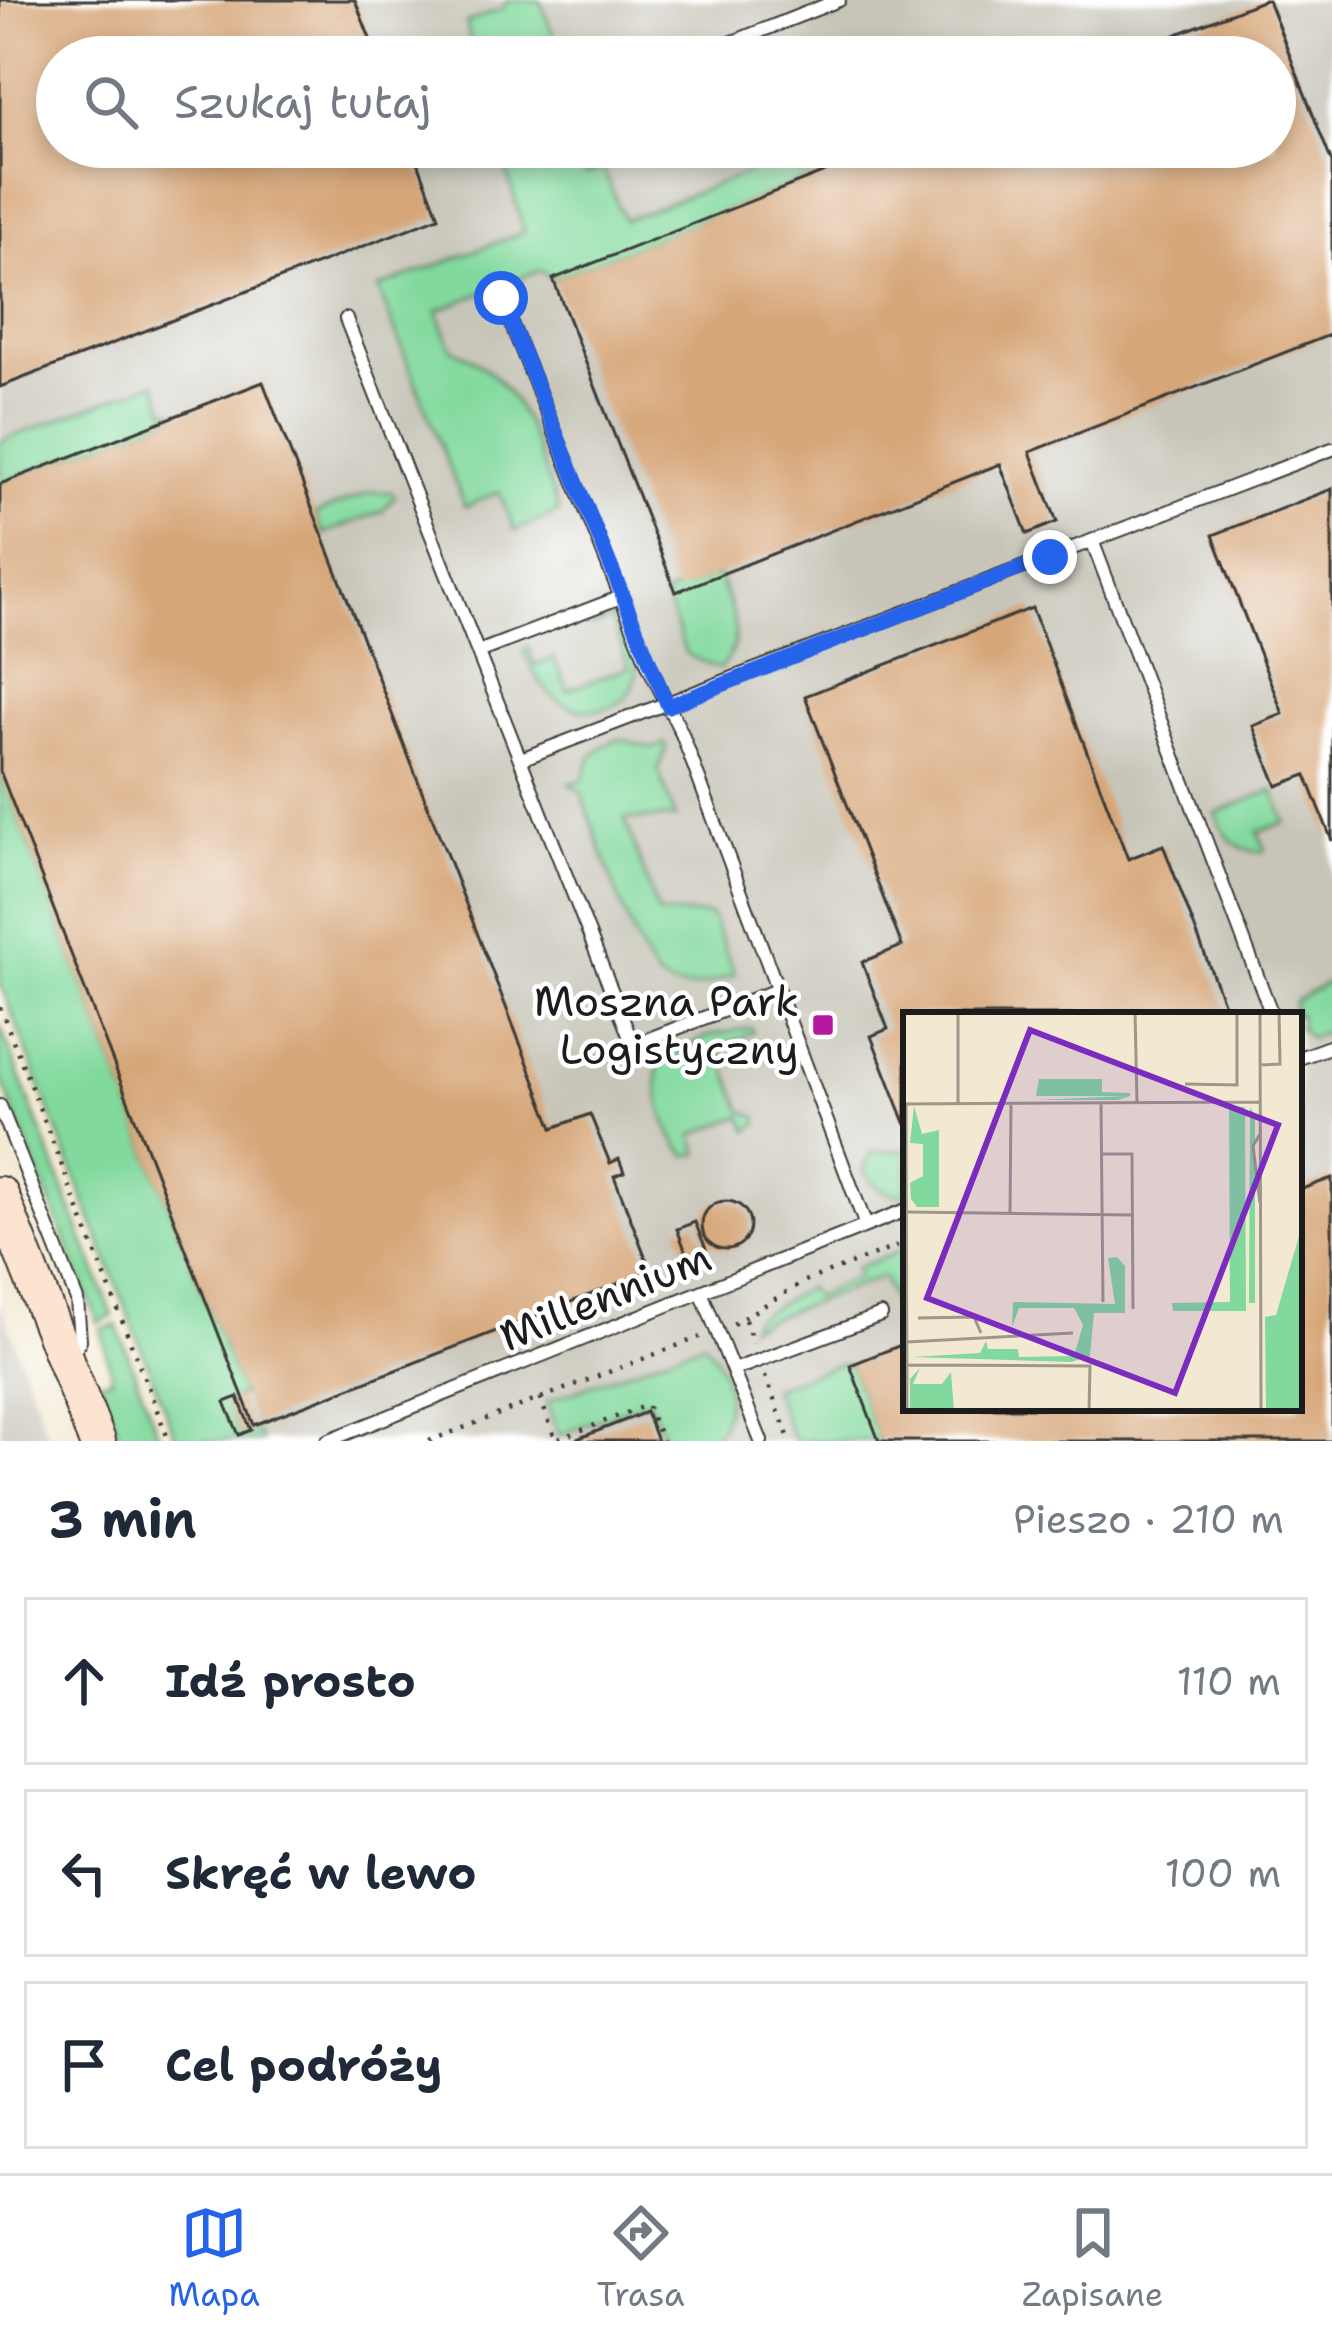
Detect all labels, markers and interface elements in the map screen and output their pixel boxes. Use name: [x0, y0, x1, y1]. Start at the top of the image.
search box: [36, 36, 1296, 168]
icon: search: [78, 69, 144, 135]
text: Szukaj tutaj: [174, 72, 431, 132]
route start: [474, 271, 528, 325]
route end: [1023, 530, 1077, 584]
place label: Moszna Park Logistyczny: [534, 973, 799, 1077]
marker: Moszna Park Logistyczny: [810, 1012, 836, 1038]
inset map: [903, 1012, 1302, 1411]
street label: Millennium: [491, 1228, 719, 1364]
text: 3 min: [48, 1485, 197, 1553]
text: Pieszo · 210 m: [1013, 1493, 1284, 1545]
icon: ahead: [51, 1648, 117, 1714]
text: Idź prosto: [165, 1651, 416, 1711]
text: 110 m: [1177, 1655, 1281, 1707]
icon: left: [51, 1840, 117, 1906]
text: Skręć w lewo: [165, 1843, 477, 1903]
text: 100 m: [1165, 1847, 1281, 1899]
icon: arrive: [51, 2032, 117, 2098]
text: Cel podróży: [165, 2035, 442, 2095]
tab: Mapa: [169, 2200, 260, 2317]
tab: Trasa: [597, 2200, 685, 2317]
tab: Zapisane: [1022, 2200, 1163, 2317]

